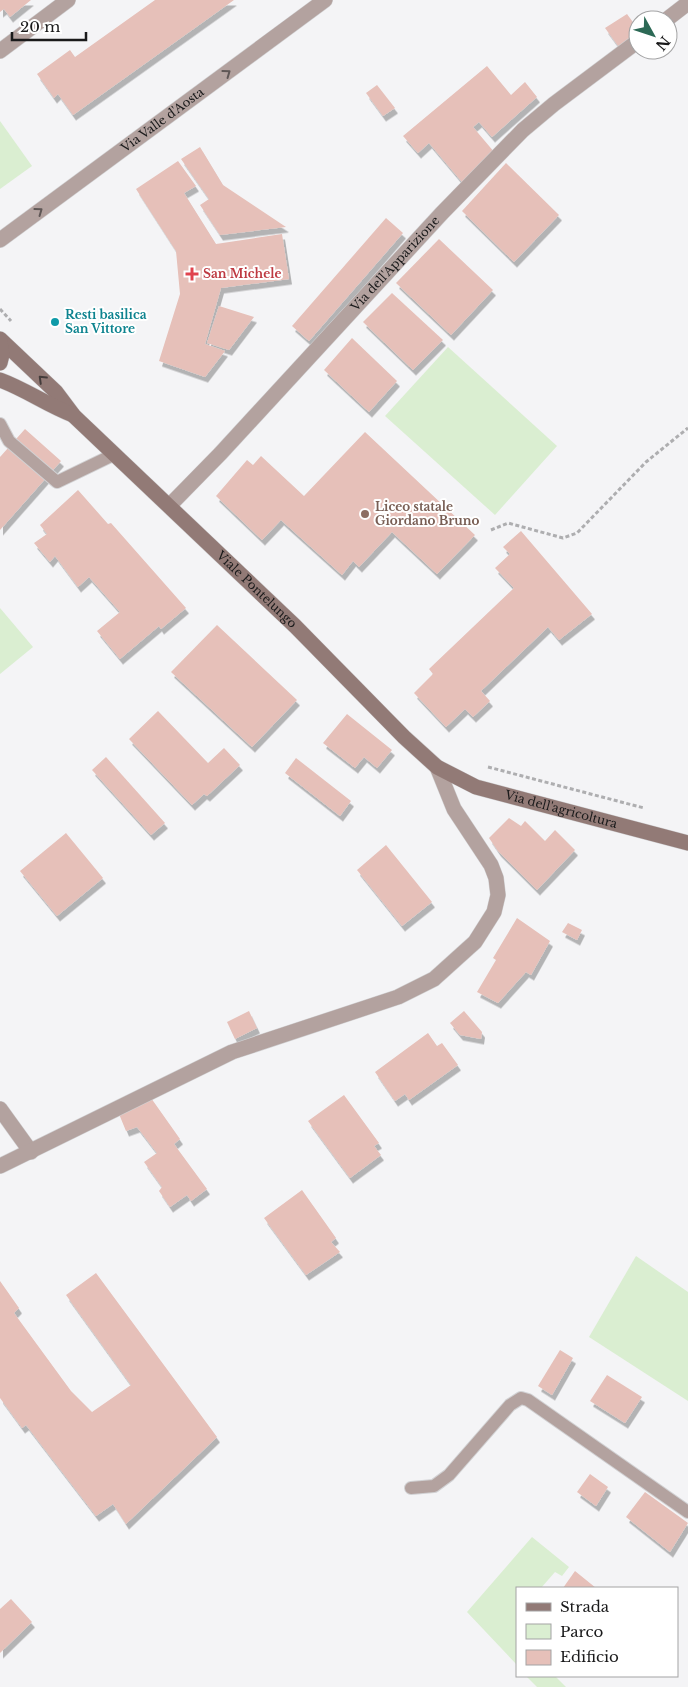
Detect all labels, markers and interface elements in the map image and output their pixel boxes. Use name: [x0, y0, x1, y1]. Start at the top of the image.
scale bar: [12, 10, 86, 42]
north arrow: [628, 10, 678, 60]
text: 20 m: [20, 17, 60, 36]
text: N: [652, 33, 674, 54]
one-way arrow: [221, 70, 231, 79]
street label: Via Valle d'Aosta: [117, 84, 207, 156]
one-way arrow: [33, 208, 43, 217]
street label: Via dell'Apparizione: [347, 213, 442, 315]
place label: San Michele: [203, 266, 281, 281]
marker: San Michele: [185, 267, 199, 281]
place label: Resti basilica San Vittore: [65, 307, 147, 336]
marker: Resti basilica San Vittore: [49, 316, 61, 328]
one-way arrow: [39, 376, 48, 385]
place label: Liceo statale Giordano Bruno: [375, 499, 480, 528]
marker: Liceo statale Giordano Bruno: [359, 508, 371, 520]
street label: Viale Pontelungo: [213, 547, 300, 631]
street label: Via dell'agricoltura: [503, 787, 619, 831]
legend: [516, 1587, 678, 1677]
text: Strada: [560, 1597, 610, 1616]
text: Parco: [560, 1622, 603, 1641]
text: Edificio: [560, 1647, 619, 1666]

